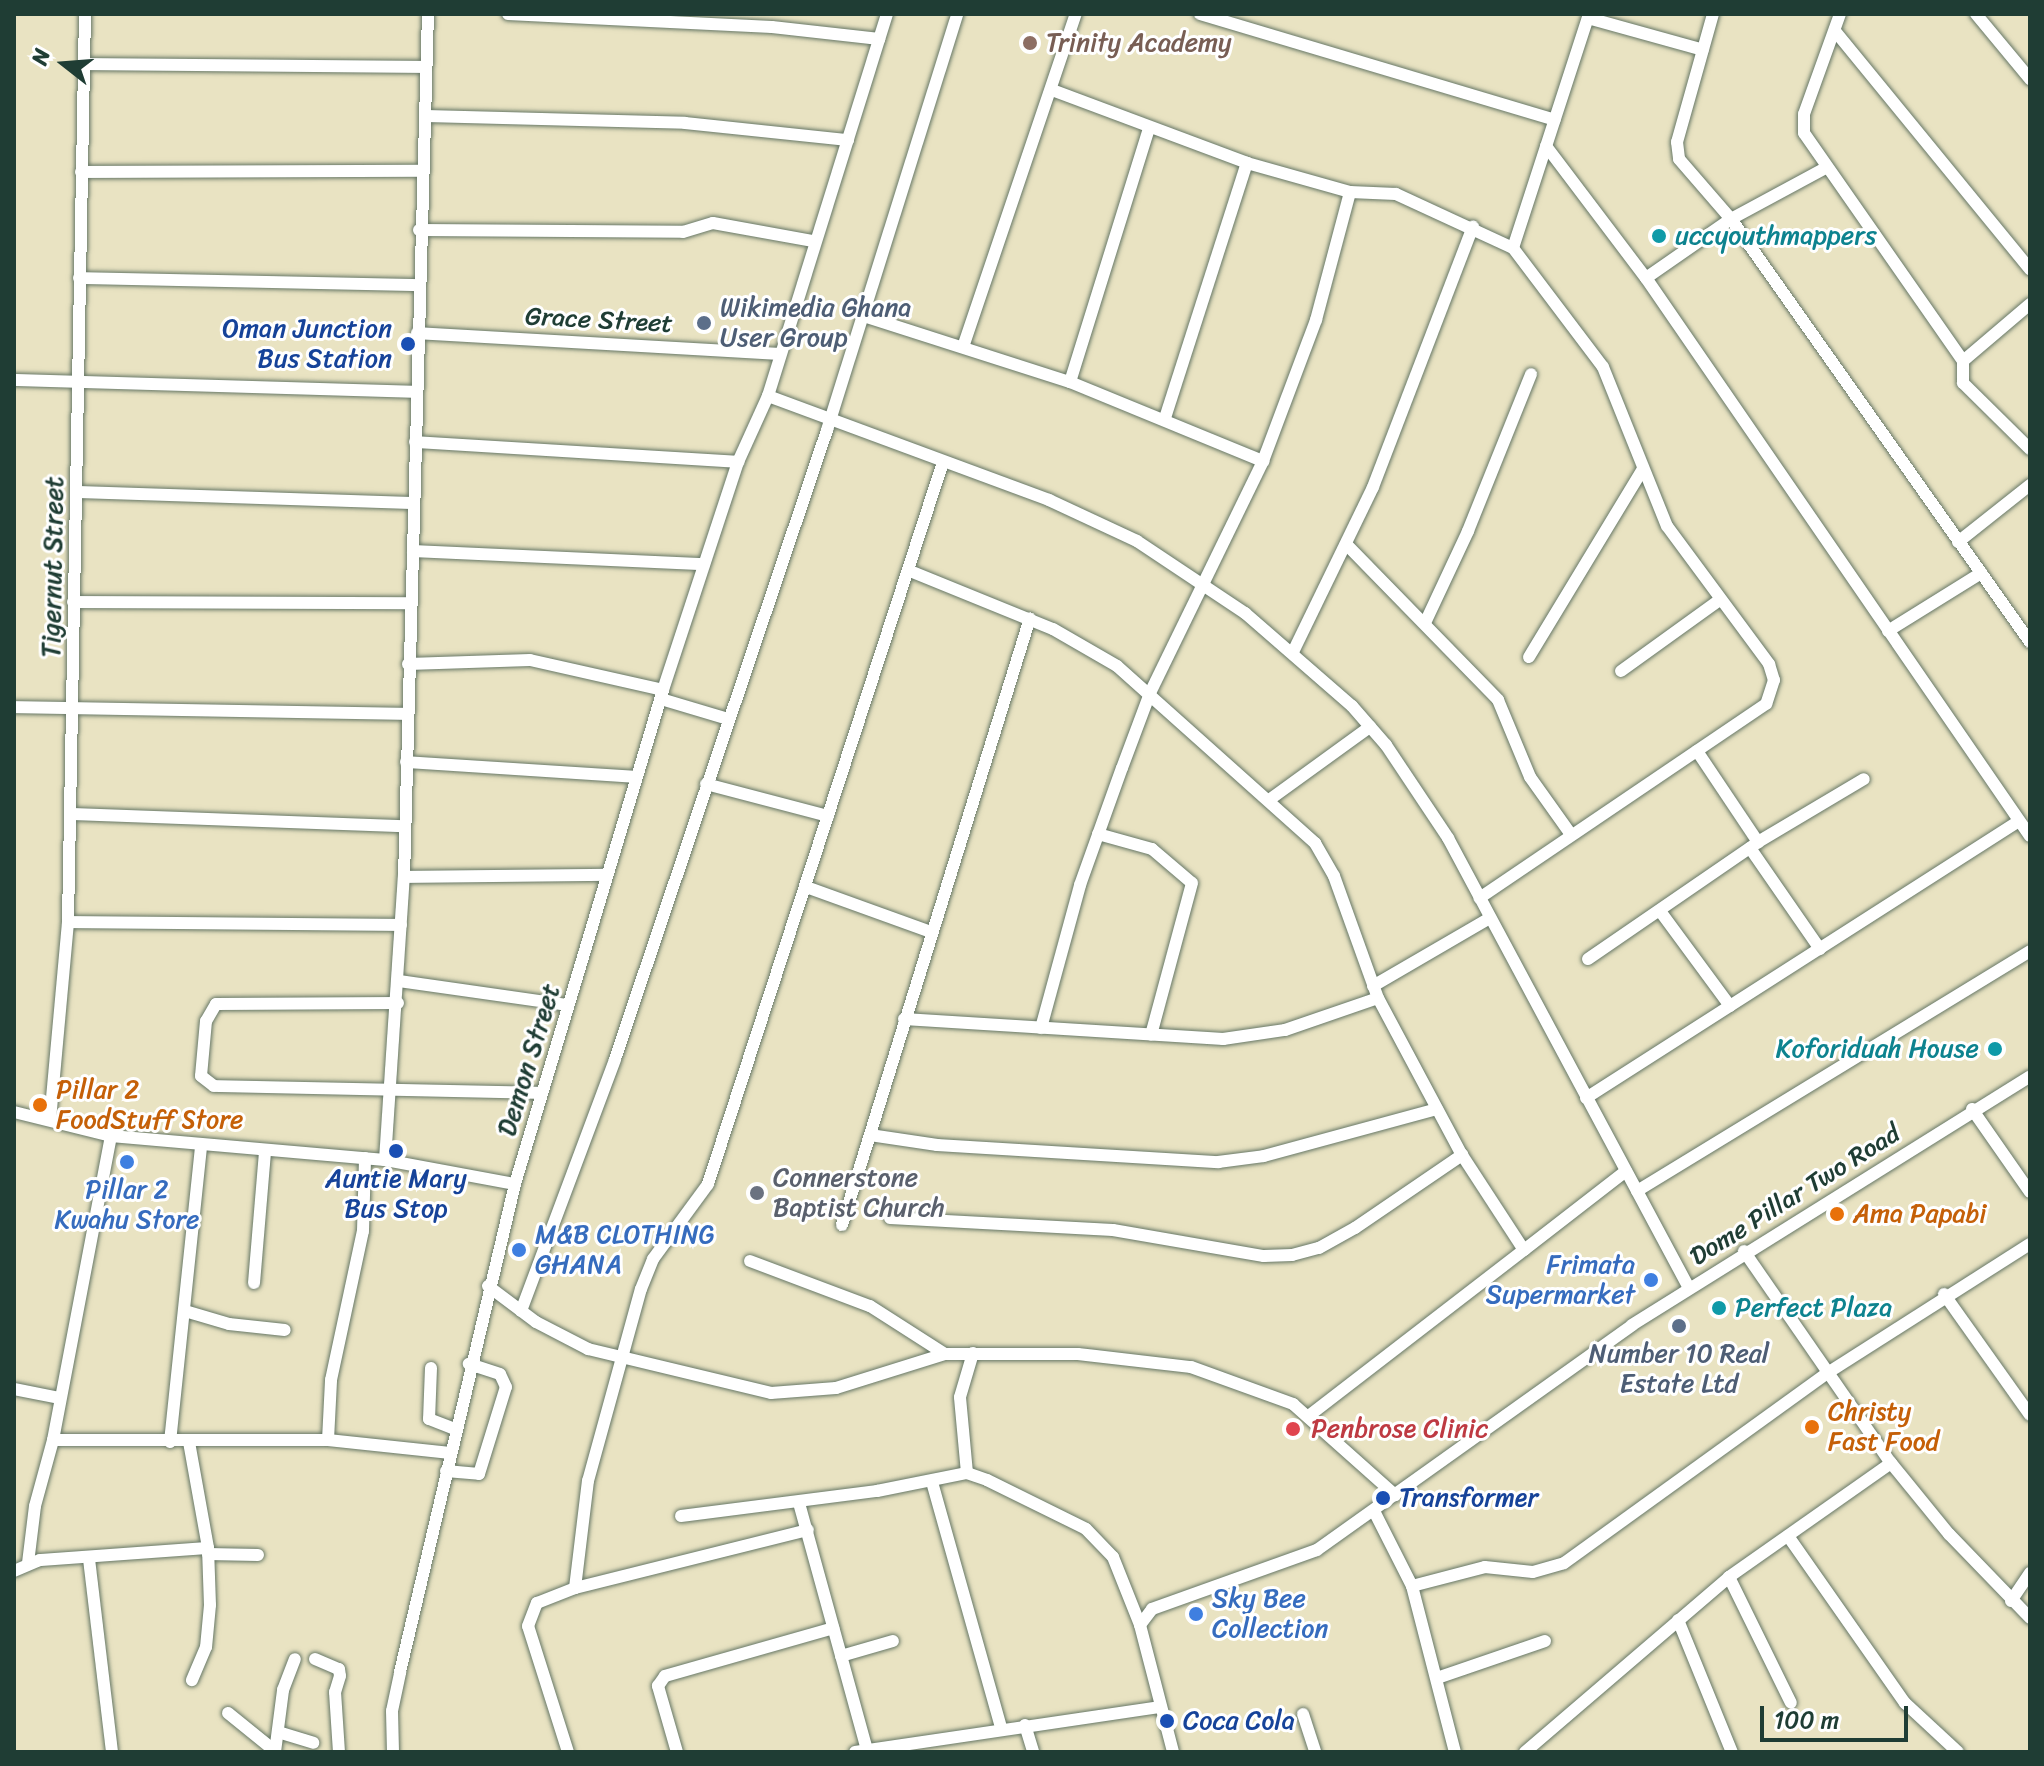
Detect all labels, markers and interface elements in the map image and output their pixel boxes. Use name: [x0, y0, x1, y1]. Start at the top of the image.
north arrow: [24, 24, 104, 104]
place label: Trinity Academy: [1046, 27, 1231, 59]
marker: Trinity Academy: [1021, 34, 1039, 52]
text: N: [20, 44, 61, 70]
place label: uccyouthmappers: [1675, 220, 1877, 252]
marker: uccyouthmappers: [1650, 227, 1668, 245]
place label: Wikimedia Ghana User Group: [720, 292, 911, 354]
street label: Grace Street: [524, 301, 674, 339]
place label: Oman Junction Bus Station: [224, 313, 392, 374]
marker: Wikimedia Ghana User Group: [695, 314, 713, 332]
marker: Oman Junction Bus Station: [399, 335, 417, 353]
street label: Tigernut Street: [36, 476, 70, 658]
street label: Demon Street: [491, 980, 567, 1140]
place label: Koforiduah House: [1776, 1033, 1979, 1065]
marker: Koforiduah House: [1986, 1040, 2004, 1058]
place label: Pillar 2 FoodStuff Store: [56, 1074, 247, 1136]
marker: Pillar 2 FoodStuff Store: [31, 1096, 49, 1114]
street label: Dome Pillar Two Road: [1684, 1117, 1906, 1273]
marker: Auntie Mary Bus Stop: [387, 1142, 405, 1160]
marker: Pillar 2 Kwahu Store: [118, 1153, 136, 1171]
place label: Connerstone Baptist Church: [773, 1162, 945, 1224]
place label: Auntie Mary Bus Stop: [325, 1163, 467, 1224]
place label: Pillar 2 Kwahu Store: [54, 1174, 200, 1236]
marker: Connerstone Baptist Church: [748, 1184, 766, 1202]
place label: Ama Papabi: [1853, 1198, 1987, 1230]
marker: Ama Papabi: [1828, 1205, 1846, 1223]
place label: M&B CLOTHING GHANA: [535, 1219, 715, 1280]
marker: M&B CLOTHING GHANA: [510, 1241, 528, 1259]
place label: Frimata Supermarket: [1486, 1249, 1635, 1310]
marker: Frimata Supermarket: [1642, 1271, 1660, 1289]
place label: Perfect Plaza: [1735, 1292, 1892, 1324]
marker: Perfect Plaza: [1710, 1299, 1728, 1317]
marker: Number 10 Real Estate Ltd: [1670, 1317, 1688, 1335]
place label: Number 10 Real Estate Ltd: [1589, 1338, 1769, 1400]
place label: Christy Fast Food: [1828, 1396, 1940, 1458]
place label: Penbrose Clinic: [1311, 1413, 1488, 1445]
marker: Penbrose Clinic: [1282, 1418, 1304, 1440]
marker: Christy Fast Food: [1803, 1418, 1821, 1436]
place label: Transformer: [1399, 1482, 1538, 1514]
marker: Transformer: [1374, 1489, 1392, 1507]
place label: Sky Bee Collection: [1212, 1583, 1328, 1644]
marker: Sky Bee Collection: [1187, 1605, 1205, 1623]
scale bar: [1764, 1690, 1912, 1740]
text: 100 m: [1774, 1699, 1839, 1741]
place label: Coca Cola: [1183, 1705, 1295, 1737]
marker: Coca Cola: [1158, 1712, 1176, 1730]

